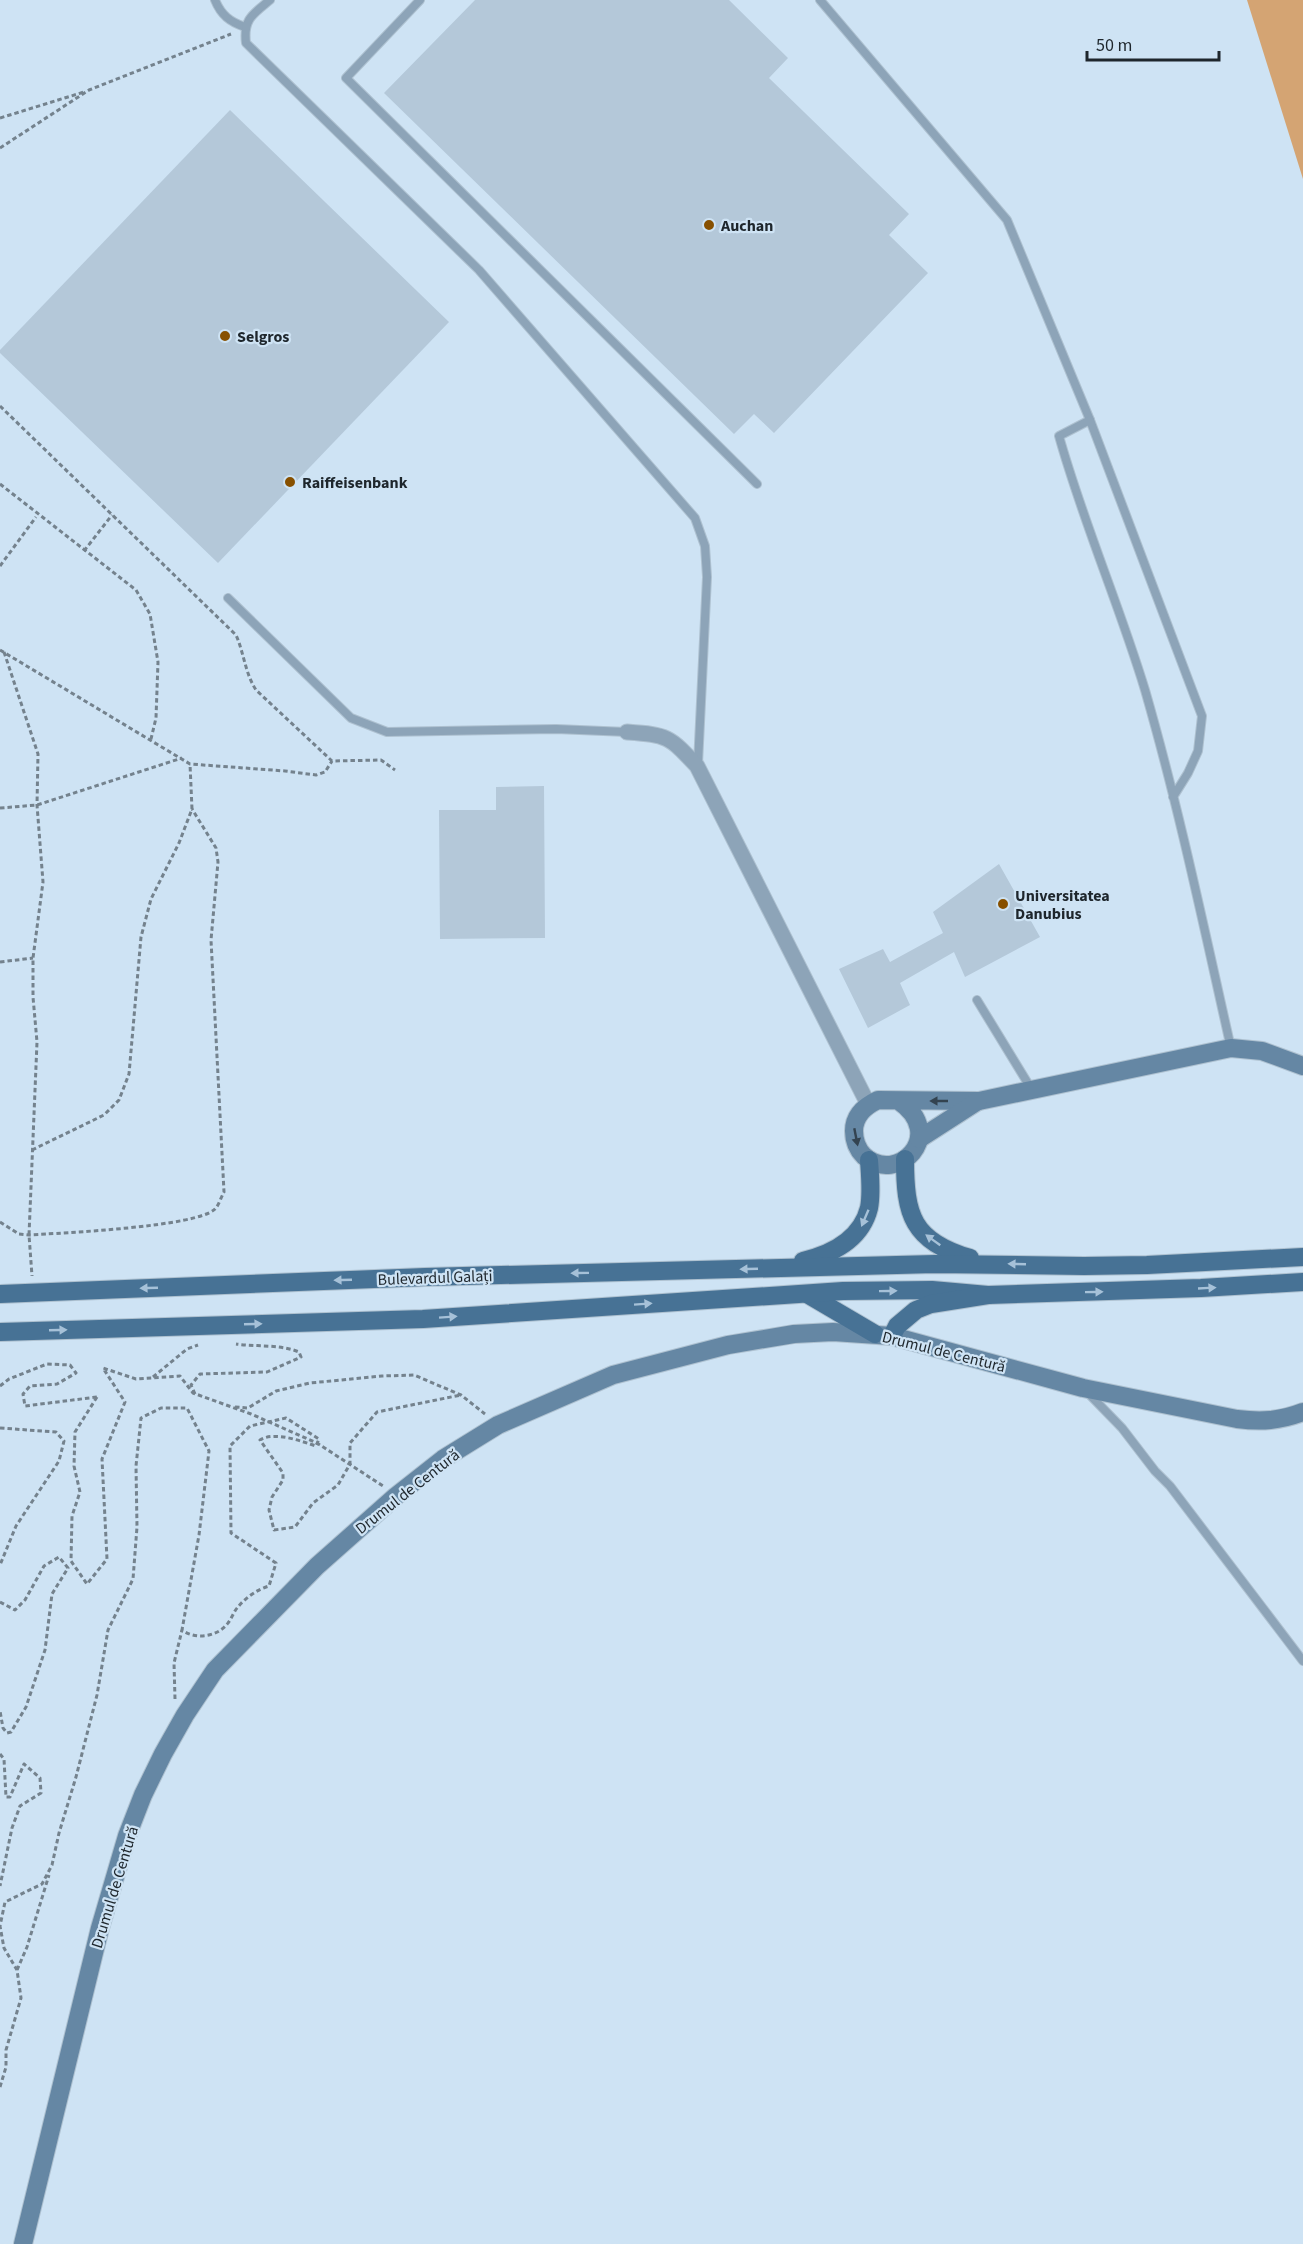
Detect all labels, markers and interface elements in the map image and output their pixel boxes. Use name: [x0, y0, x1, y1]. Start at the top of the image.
scale bar: [1087, 24, 1219, 62]
text: 50 m: [1096, 33, 1132, 58]
place label: Auchan: [720, 215, 773, 237]
marker: Auchan: [702, 218, 716, 232]
place label: Selgros: [237, 326, 289, 348]
marker: Selgros: [218, 329, 232, 343]
place label: Raiffeisenbank: [302, 472, 408, 494]
marker: Raiffeisenbank: [283, 475, 297, 489]
place label: Universitatea Danubius: [1015, 885, 1110, 925]
marker: Universitatea Danubius: [996, 897, 1010, 911]
one-way arrow: [929, 1096, 948, 1106]
one-way arrow: [852, 1128, 861, 1147]
one-way arrow: [860, 1209, 870, 1227]
one-way arrow: [925, 1234, 941, 1246]
one-way arrow: [1007, 1260, 1026, 1269]
one-way arrow: [739, 1264, 758, 1274]
street label: Bulevardul Galați: [377, 1265, 493, 1291]
one-way arrow: [571, 1268, 590, 1278]
one-way arrow: [334, 1276, 353, 1285]
one-way arrow: [1198, 1283, 1217, 1292]
one-way arrow: [139, 1284, 158, 1293]
one-way arrow: [878, 1286, 897, 1295]
one-way arrow: [1084, 1287, 1103, 1296]
one-way arrow: [633, 1300, 652, 1309]
one-way arrow: [439, 1312, 458, 1322]
one-way arrow: [244, 1319, 263, 1329]
one-way arrow: [49, 1326, 68, 1335]
street label: Drumul de Centură: [880, 1326, 1008, 1378]
street label: Drumul de Centură: [351, 1444, 464, 1539]
street label: Drumul de Centură: [86, 1824, 144, 1951]

